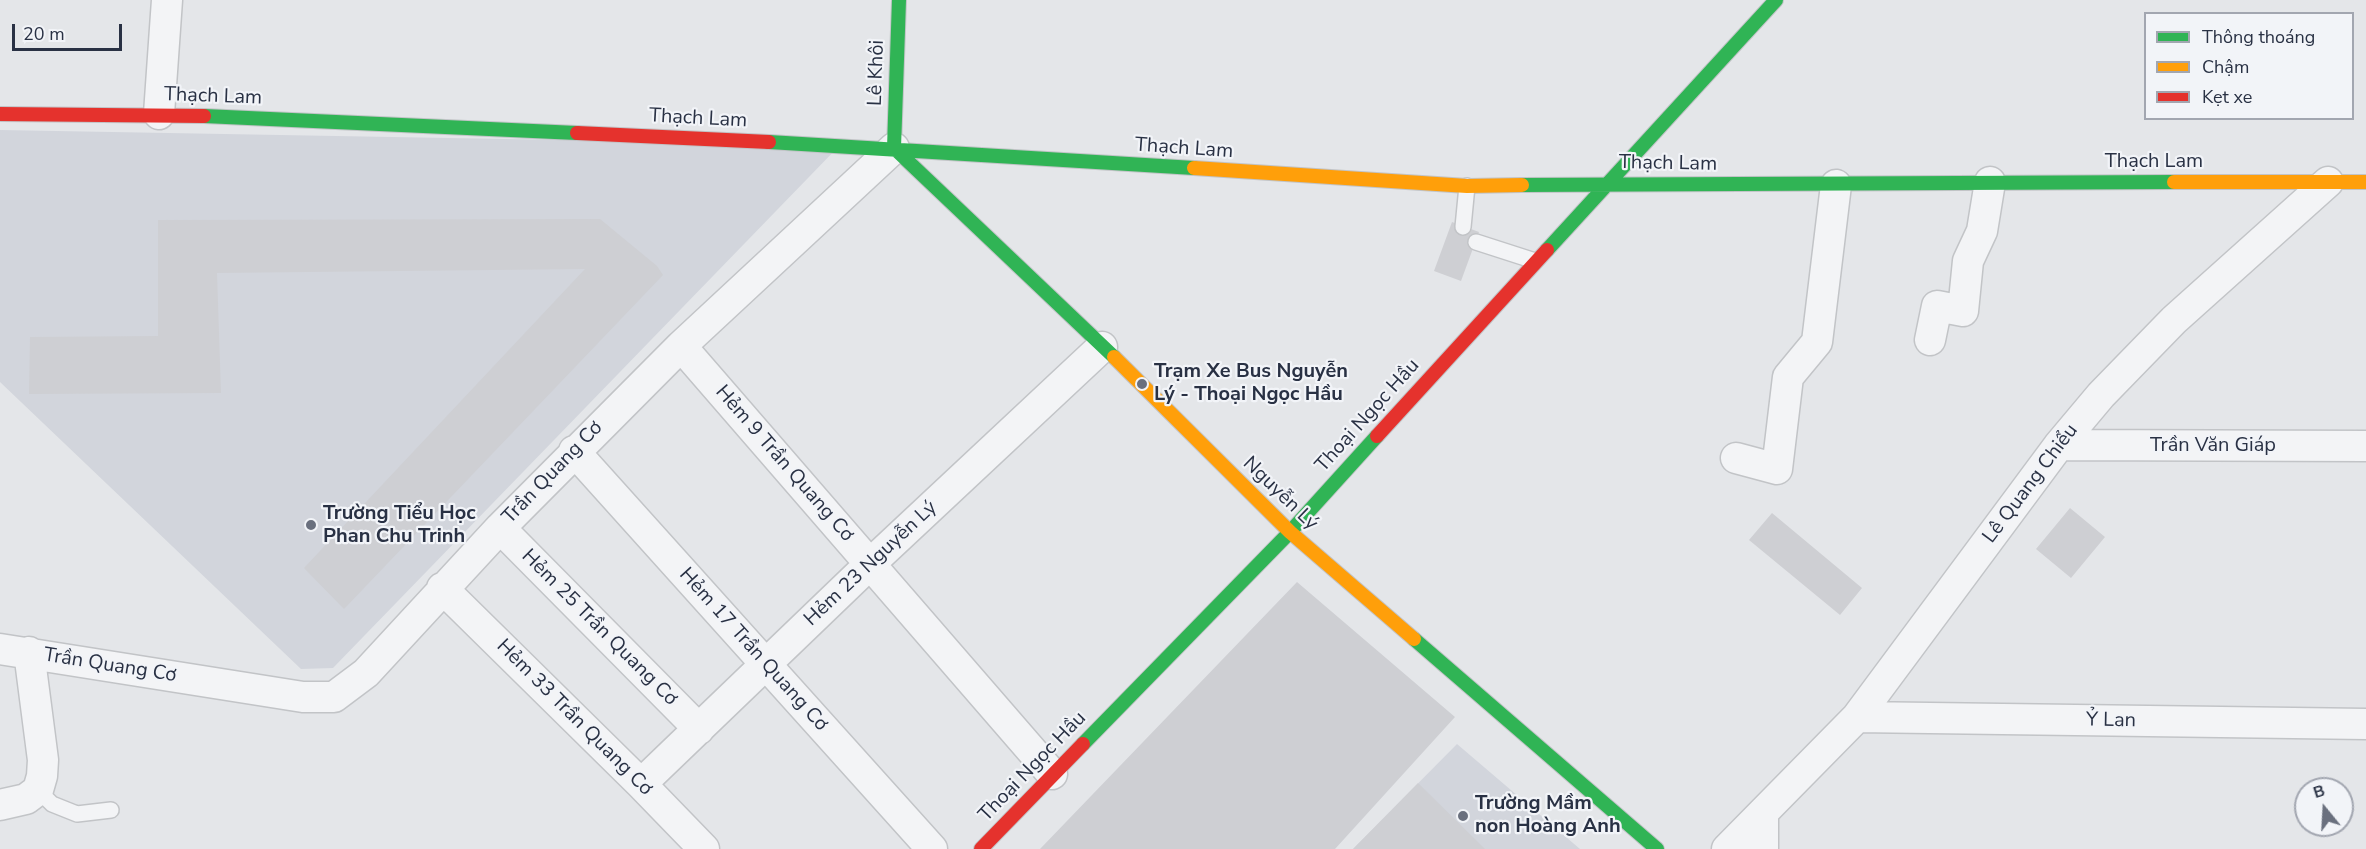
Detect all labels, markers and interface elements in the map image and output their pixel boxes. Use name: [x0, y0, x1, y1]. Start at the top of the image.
scale bar: [15, 12, 124, 50]
legend: [2144, 12, 2354, 120]
text: 20 m: [23, 22, 65, 46]
text: Thông thoáng: [2202, 25, 2315, 49]
street label: Lê Khôi: [864, 40, 890, 106]
text: Chậm: [2202, 55, 2249, 79]
street label: Thạch Lam: [163, 83, 263, 111]
text: Kẹt xe: [2202, 85, 2252, 109]
street label: Thạch Lam: [648, 104, 748, 134]
street label: Thạch Lam: [1134, 134, 1234, 164]
street label: Thạch Lam: [2105, 150, 2203, 174]
street label: Thạch Lam: [1619, 151, 1717, 177]
street label: Thoại Ngọc Hầu: [1311, 354, 1425, 478]
place label: Trạm Xe Bus Nguyễn Lý - Thoại Ngọc Hầu: [1154, 360, 1348, 407]
marker: Trạm Xe Bus Nguyễn Lý - Thoại Ngọc Hầu: [1135, 377, 1149, 391]
street label: Hẻm 9 Trần Quang Cơ: [710, 381, 858, 547]
street label: Trần Quang Cơ: [498, 416, 608, 530]
street label: Lê Quang Chiểu: [1978, 420, 2084, 548]
street label: Trần Văn Giáp: [2150, 434, 2276, 458]
street label: Nguyễn Lý: [1237, 452, 1323, 536]
street label: Hẻm 23 Nguyễn Lý: [800, 496, 942, 632]
place label: Trường Tiểu Học Phan Chu Trinh: [323, 502, 476, 549]
marker: Trường Tiểu Học Phan Chu Trinh: [304, 518, 318, 532]
street label: Hẻm 25 Trần Quang Cơ: [516, 545, 682, 711]
street label: Hẻm 17 Trần Quang Cơ: [673, 563, 833, 737]
street label: Hẻm 33 Trần Quang Cơ: [491, 635, 657, 801]
street label: Trần Quang Cơ: [42, 644, 178, 688]
street label: Thoại Ngọc Hầu: [974, 707, 1092, 827]
street label: Ỷ Lan: [2086, 709, 2136, 733]
north arrow: [2294, 777, 2354, 837]
text: B: [2310, 780, 2328, 804]
place label: Trường Mầm non Hoàng Anh: [1475, 792, 1621, 839]
marker: Trường Mầm non Hoàng Anh: [1456, 809, 1470, 823]

